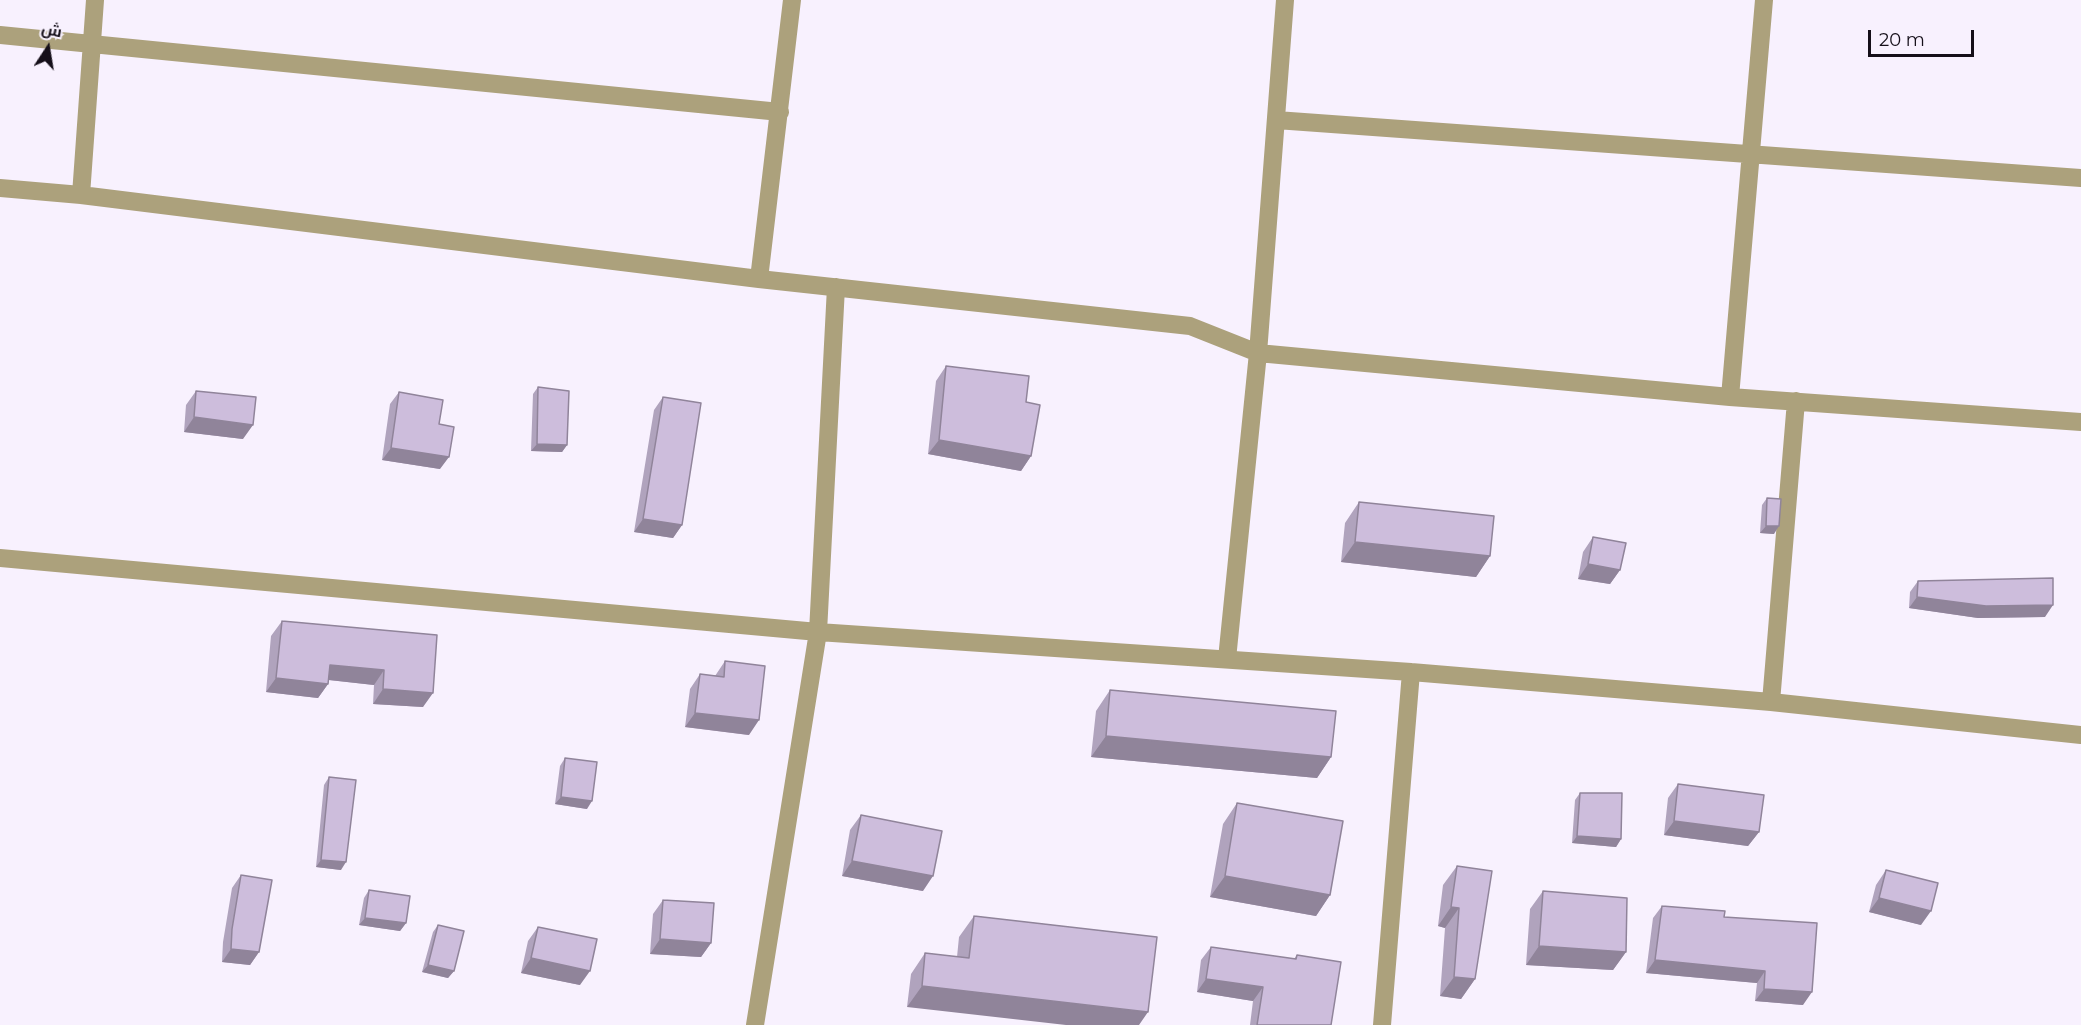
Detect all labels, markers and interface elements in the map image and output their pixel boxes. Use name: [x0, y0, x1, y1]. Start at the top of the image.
north arrow: [18, 18, 78, 78]
text: ش: [40, 18, 64, 41]
scale bar: [1871, 18, 1978, 56]
text: 20 m: [1879, 29, 1925, 51]

